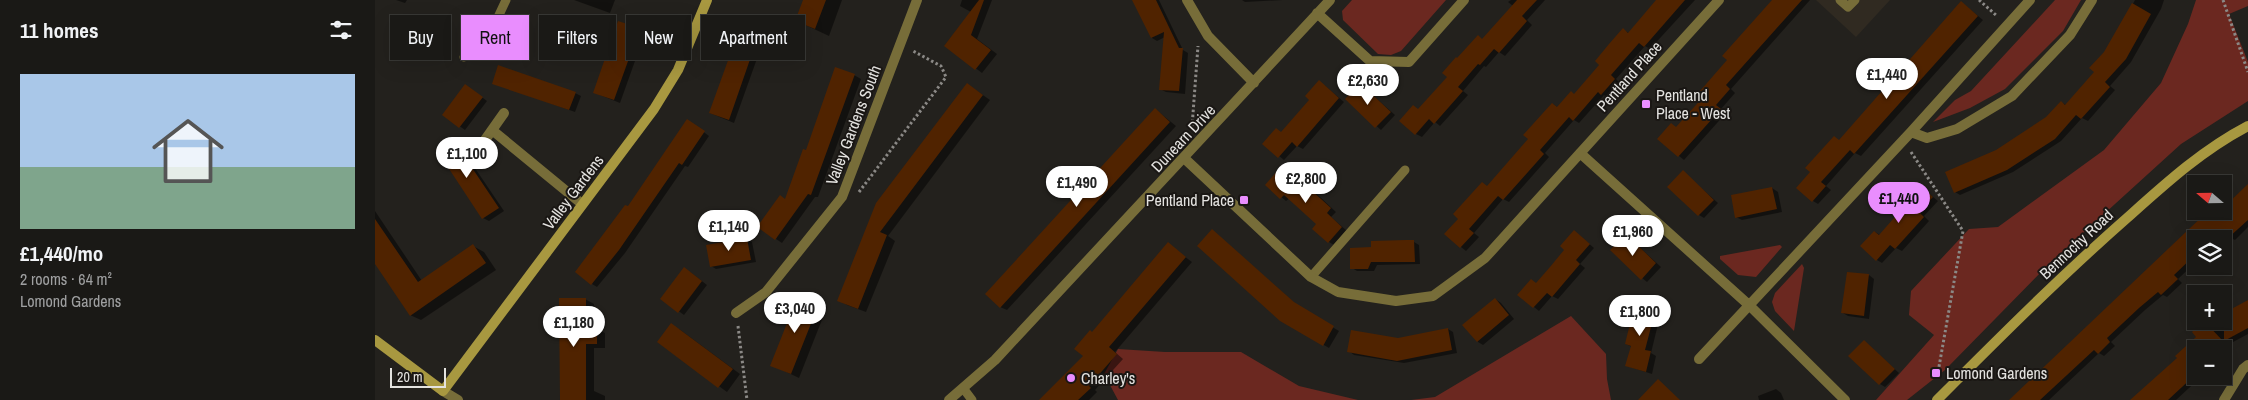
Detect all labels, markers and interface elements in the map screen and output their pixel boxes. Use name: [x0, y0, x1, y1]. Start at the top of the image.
chip: Buy: [390, 15, 451, 60]
chip: Rent: [461, 15, 529, 60]
chip: Filters: [539, 15, 616, 60]
chip: New: [626, 15, 691, 60]
chip: Apartment: [701, 15, 805, 60]
text: 11 homes: [20, 16, 99, 45]
icon: filters: [327, 16, 355, 44]
street label: Pentland Place: [1591, 36, 1667, 116]
pin: £1,440: [1846, 58, 1928, 100]
street label: Valley Gardens South: [820, 62, 886, 188]
text: £1,440: [1867, 63, 1907, 85]
pin: £2,630: [1327, 64, 1409, 106]
text: £2,630: [1348, 69, 1388, 91]
place label: Pentland Place - West: [1656, 84, 1730, 124]
marker: Pentland Place - West: [1640, 98, 1652, 110]
street label: Dunearn Drive: [1146, 99, 1220, 177]
icon: home: [143, 106, 233, 196]
pin: £1,100: [426, 136, 508, 179]
text: £1,100: [447, 142, 487, 164]
street label: Valley Gardens: [538, 150, 608, 234]
pin: £2,800: [1265, 162, 1347, 204]
pin: £1,490: [1036, 166, 1118, 208]
text: £2,800: [1286, 167, 1326, 189]
text: £1,490: [1057, 171, 1097, 193]
north arrow: [2187, 175, 2233, 220]
map controls: [2187, 175, 2232, 385]
pin: £1,440: [1858, 182, 1940, 224]
text: £1,440: [1879, 187, 1919, 209]
place label: Pentland Place: [1146, 189, 1234, 211]
marker: Pentland Place: [1238, 194, 1250, 206]
street label: Bennochy Road: [2034, 204, 2118, 284]
pin: £1,140: [688, 210, 770, 252]
pin: £1,960: [1592, 214, 1674, 257]
text: £1,140: [709, 215, 749, 237]
text: £1,960: [1613, 220, 1653, 242]
button: layers: [2187, 230, 2232, 275]
text: £1,440/mo: [20, 239, 103, 268]
text: 2 rooms · 64 m²: [20, 268, 112, 290]
button: +: [2187, 285, 2232, 330]
text: Lomond Gardens: [20, 290, 121, 312]
pin: £3,040: [754, 292, 836, 334]
pin: £1,800: [1599, 294, 1681, 337]
text: £3,040: [775, 297, 815, 319]
text: £1,800: [1620, 300, 1660, 322]
pin: £1,180: [533, 306, 615, 348]
text: £1,180: [554, 311, 594, 333]
button: −: [2187, 340, 2232, 385]
place label: Lomond Gardens: [1946, 362, 2047, 384]
scale bar: [390, 365, 446, 388]
place label: Charley's: [1081, 367, 1135, 389]
marker: Lomond Gardens: [1930, 367, 1942, 379]
text: 20 m: [397, 368, 423, 386]
marker: Charley's: [1065, 372, 1077, 384]

